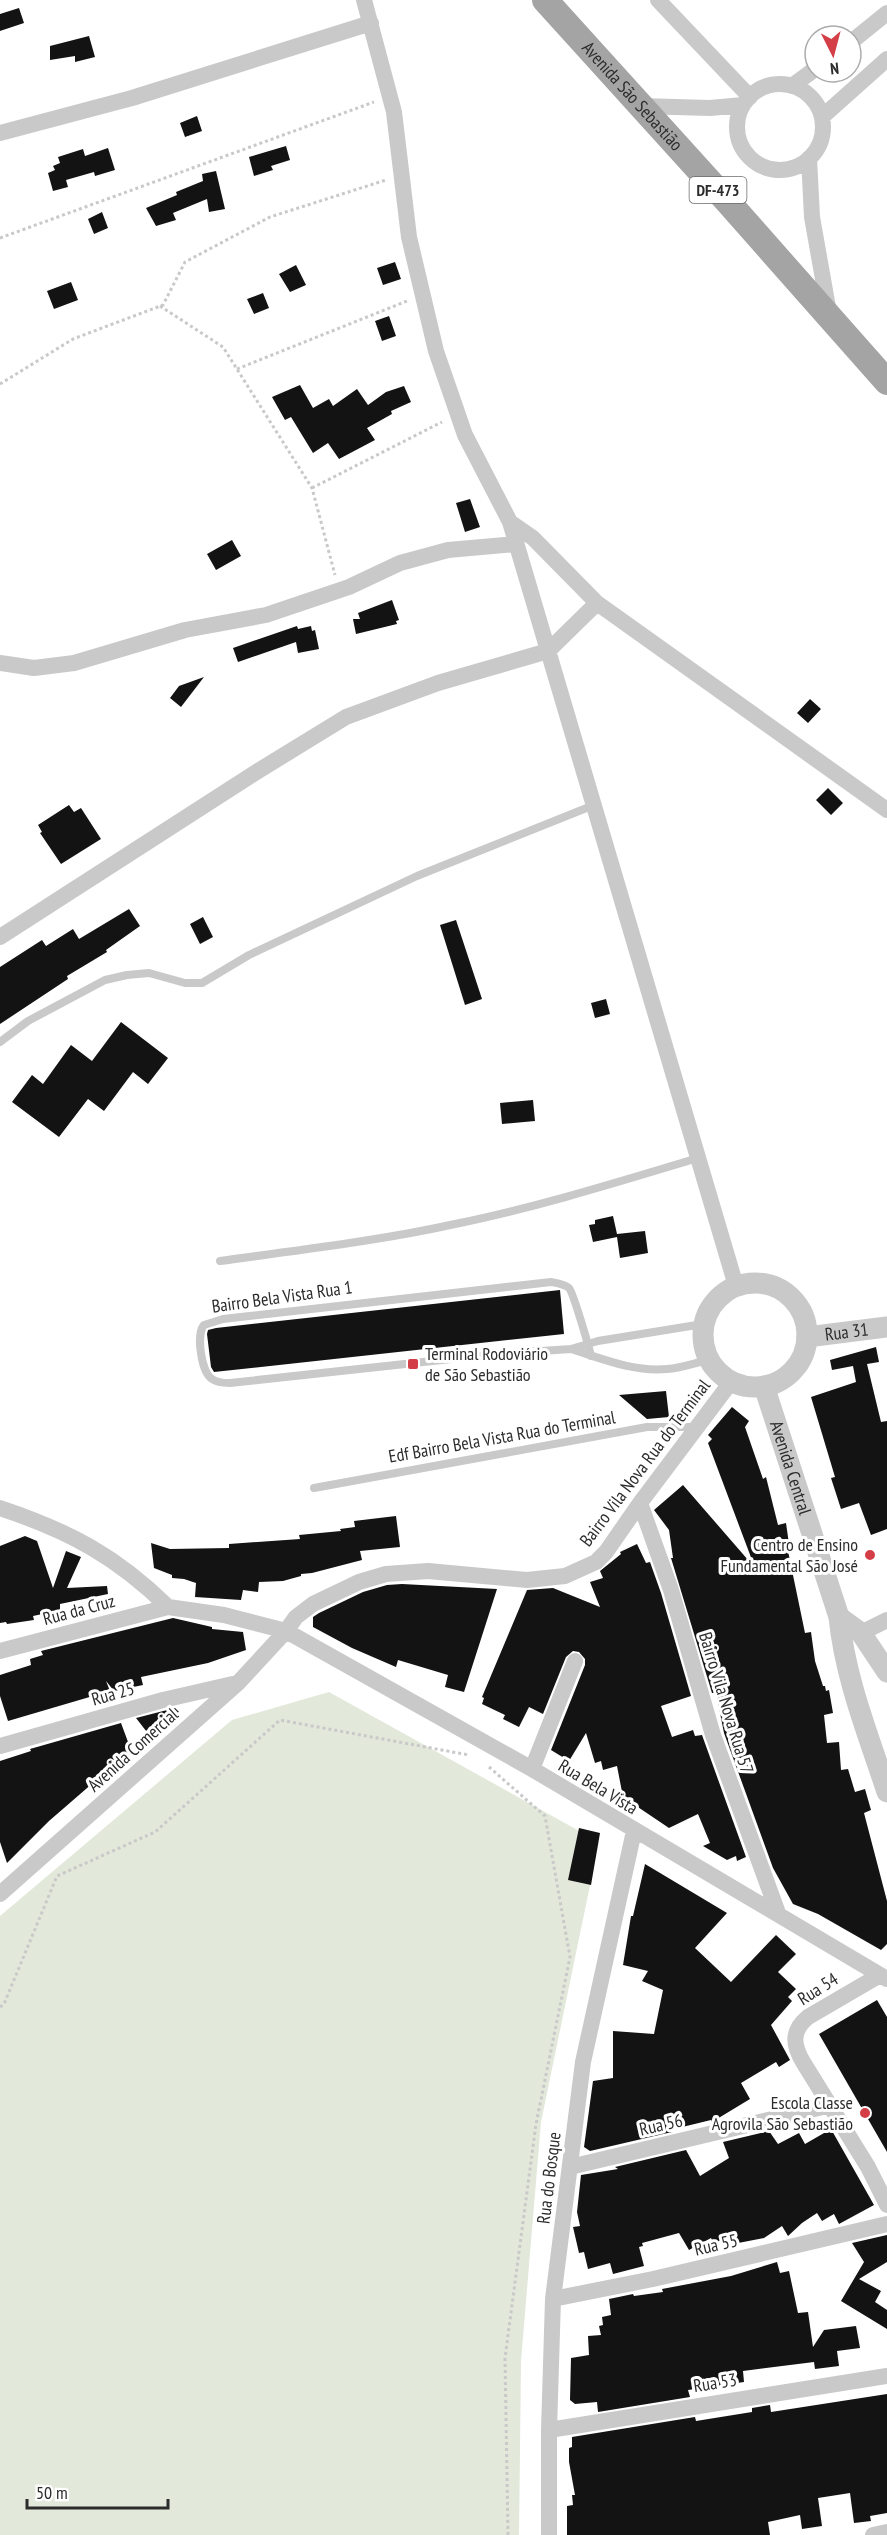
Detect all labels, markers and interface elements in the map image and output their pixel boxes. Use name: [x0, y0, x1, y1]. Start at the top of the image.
north arrow: [803, 24, 863, 84]
street label: Avenida São Sebastião: [577, 37, 688, 156]
text: N: [829, 59, 840, 79]
road number: DF-473: [690, 177, 746, 203]
street label: Bairro Bela Vista Rua 1: [210, 1275, 354, 1318]
street label: Rua 31: [824, 1317, 870, 1346]
place label: Terminal Rodoviário de São Sebastião: [425, 1342, 548, 1386]
marker: Terminal Rodoviário de São Sebastião: [406, 1357, 420, 1371]
street label: Bairro Vila Nova Rua do Terminal: [574, 1374, 715, 1551]
street label: Edf Bairro Bela Vista Rua do Terminal: [387, 1405, 618, 1468]
street label: Avenida Central: [765, 1418, 817, 1518]
place label: Centro de Ensino Fundamental São José: [721, 1533, 858, 1577]
marker: Centro de Ensino Fundamental São José: [863, 1548, 877, 1562]
street label: Rua da Cruz: [40, 1589, 117, 1630]
street label: Bairro Vila Nova Rua 57: [694, 1629, 759, 1777]
street label: Rua 25: [89, 1676, 137, 1711]
street label: Avenida Comercial: [82, 1702, 183, 1796]
street label: Rua Bela Vista: [554, 1754, 642, 1819]
street label: Rua 54: [793, 1967, 842, 2010]
place label: Escola Classe Agrovila São Sebastião: [712, 2091, 853, 2135]
marker: Escola Classe Agrovila São Sebastião: [858, 2106, 872, 2120]
street label: Rua 56: [637, 2108, 685, 2141]
street label: Rua do Bosque: [531, 2131, 566, 2225]
street label: Rua 55: [692, 2228, 740, 2261]
street label: Rua 53: [692, 2368, 738, 2397]
scale bar: [27, 2472, 168, 2510]
text: 50 m: [36, 2481, 68, 2504]

